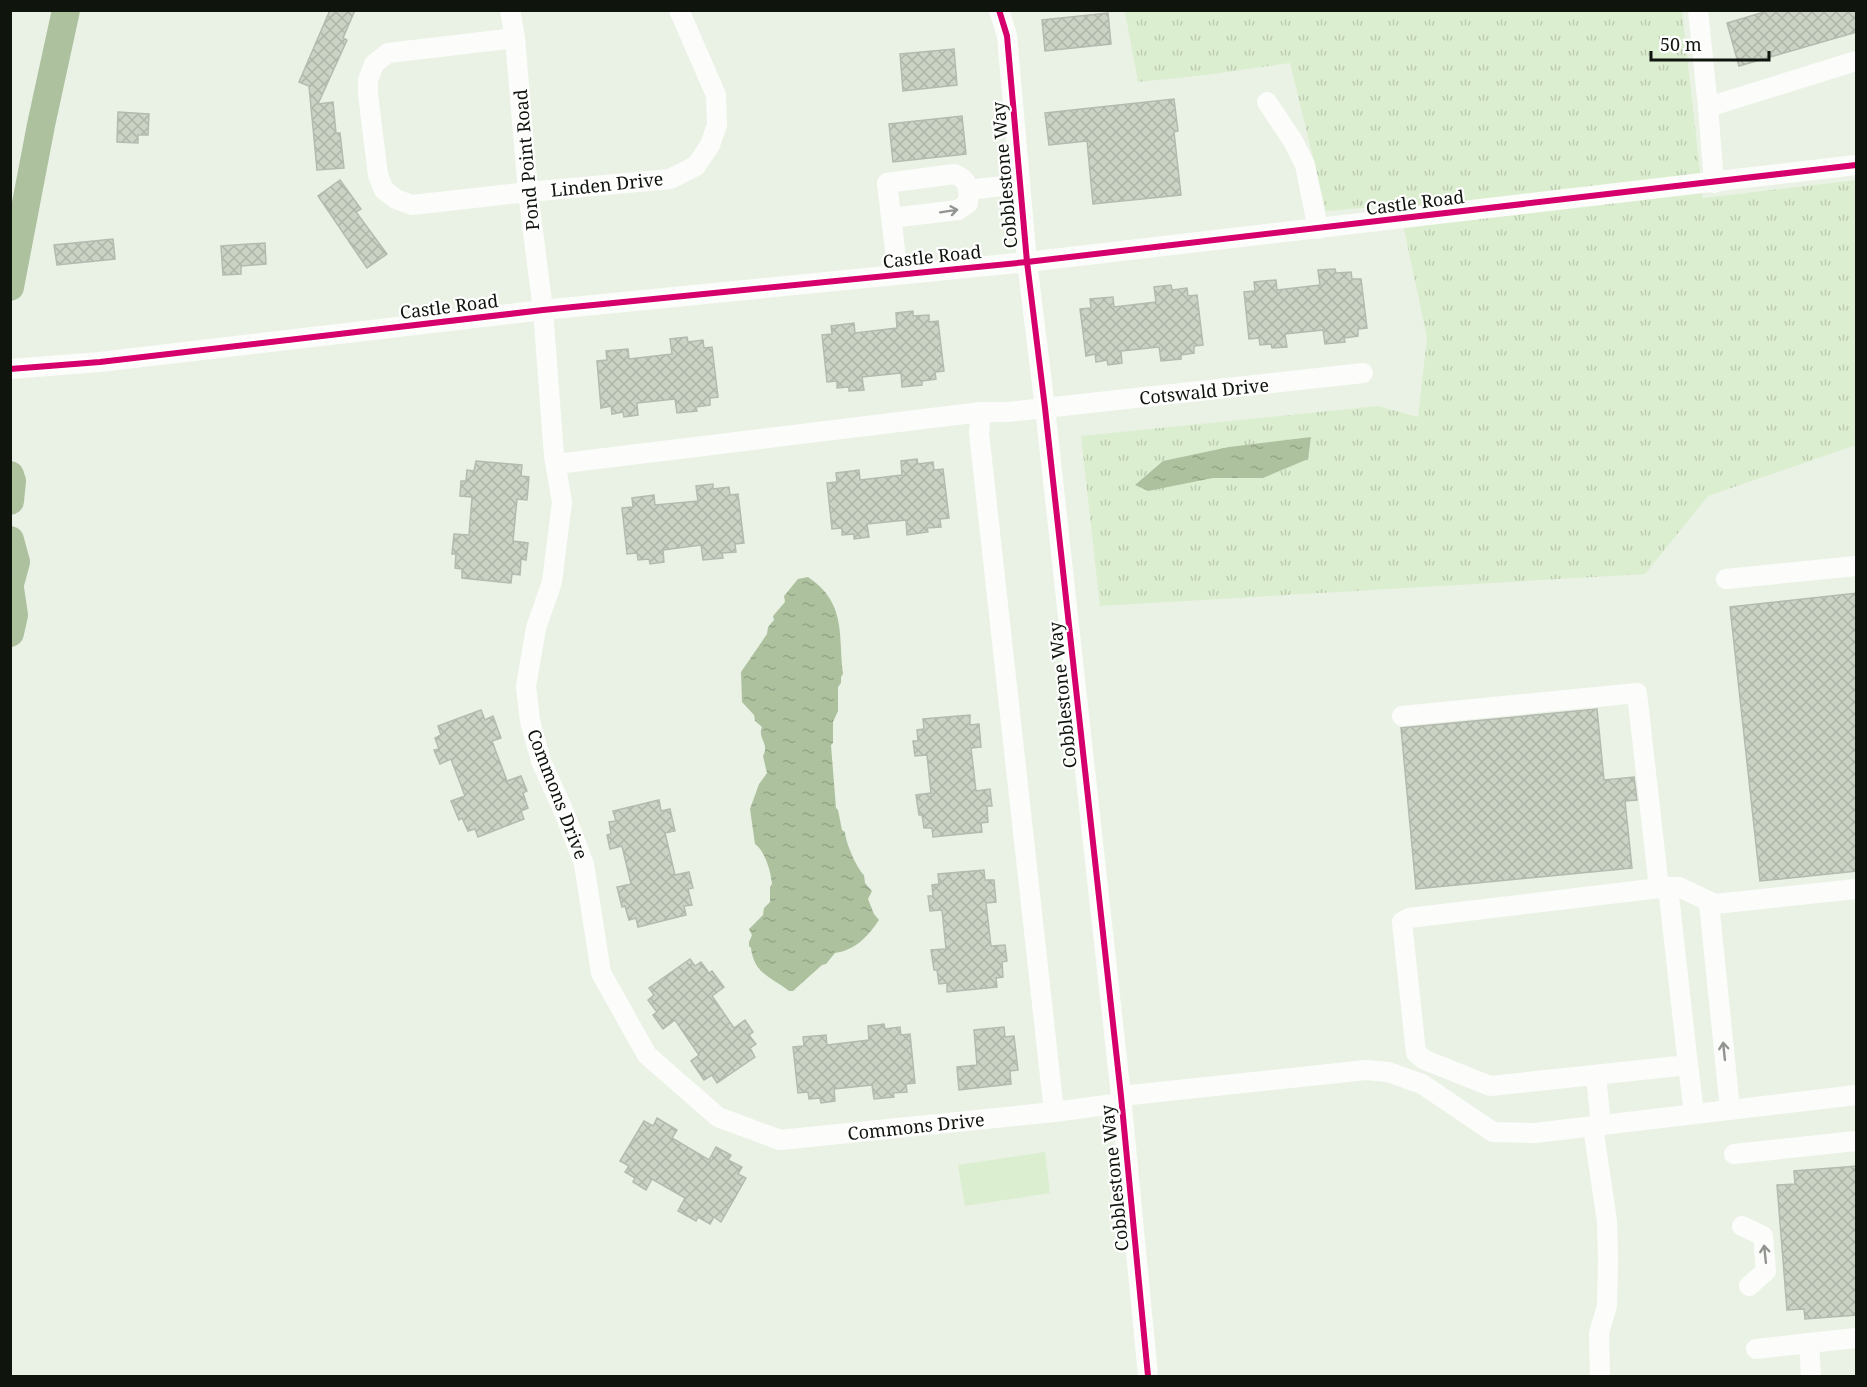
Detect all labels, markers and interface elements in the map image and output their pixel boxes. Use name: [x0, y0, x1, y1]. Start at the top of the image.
scale bar: [1651, 24, 1770, 62]
text: 50 m: [1660, 32, 1702, 56]
street label: Pond Point Road: [508, 88, 544, 232]
street label: Cobblestone Way: [986, 100, 1022, 249]
street label: Linden Drive: [550, 166, 664, 202]
street label: Castle Road: [1364, 184, 1466, 220]
one-way arrow: [939, 205, 958, 216]
street label: Castle Road: [882, 239, 982, 273]
street label: Castle Road: [398, 288, 500, 324]
street label: Cotswald Drive: [1138, 372, 1270, 410]
street label: Cobblestone Way: [1042, 620, 1082, 769]
street label: Commons Drive: [522, 725, 594, 863]
one-way arrow: [1718, 1041, 1729, 1061]
street label: Cobblestone Way: [1094, 1103, 1134, 1252]
street label: Commons Drive: [846, 1107, 986, 1145]
one-way arrow: [1759, 1244, 1770, 1264]

